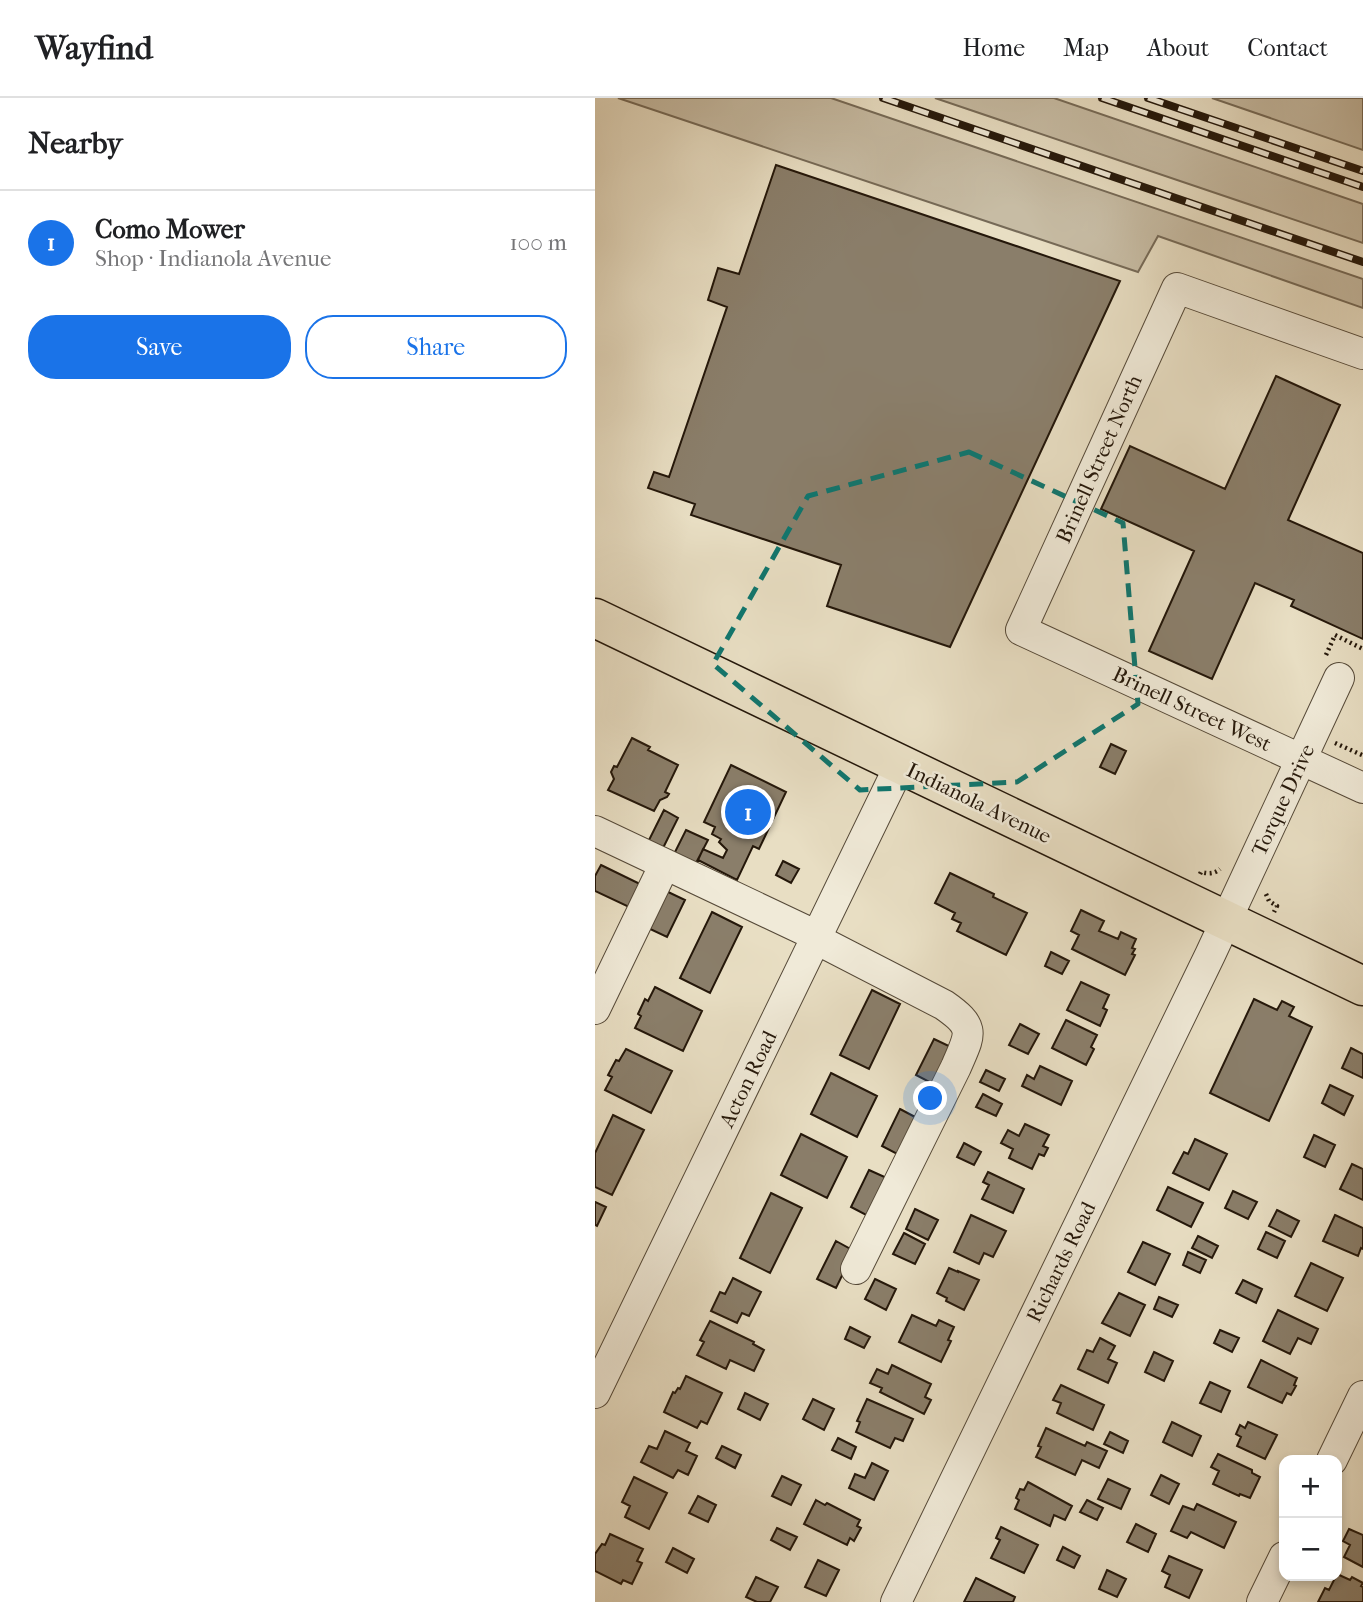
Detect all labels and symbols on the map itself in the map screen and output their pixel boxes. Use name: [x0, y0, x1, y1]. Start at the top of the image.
street label: Brinell Street North: [1051, 371, 1147, 547]
street label: Brinell Street West: [1109, 662, 1276, 756]
street label: Torque Drive: [1247, 740, 1319, 860]
street label: Indianola Avenue: [903, 758, 1055, 848]
pin: 1: [725, 786, 771, 838]
street label: Acton Road: [714, 1026, 782, 1132]
your location: [913, 1081, 947, 1115]
street label: Richards Road: [1021, 1197, 1101, 1326]

